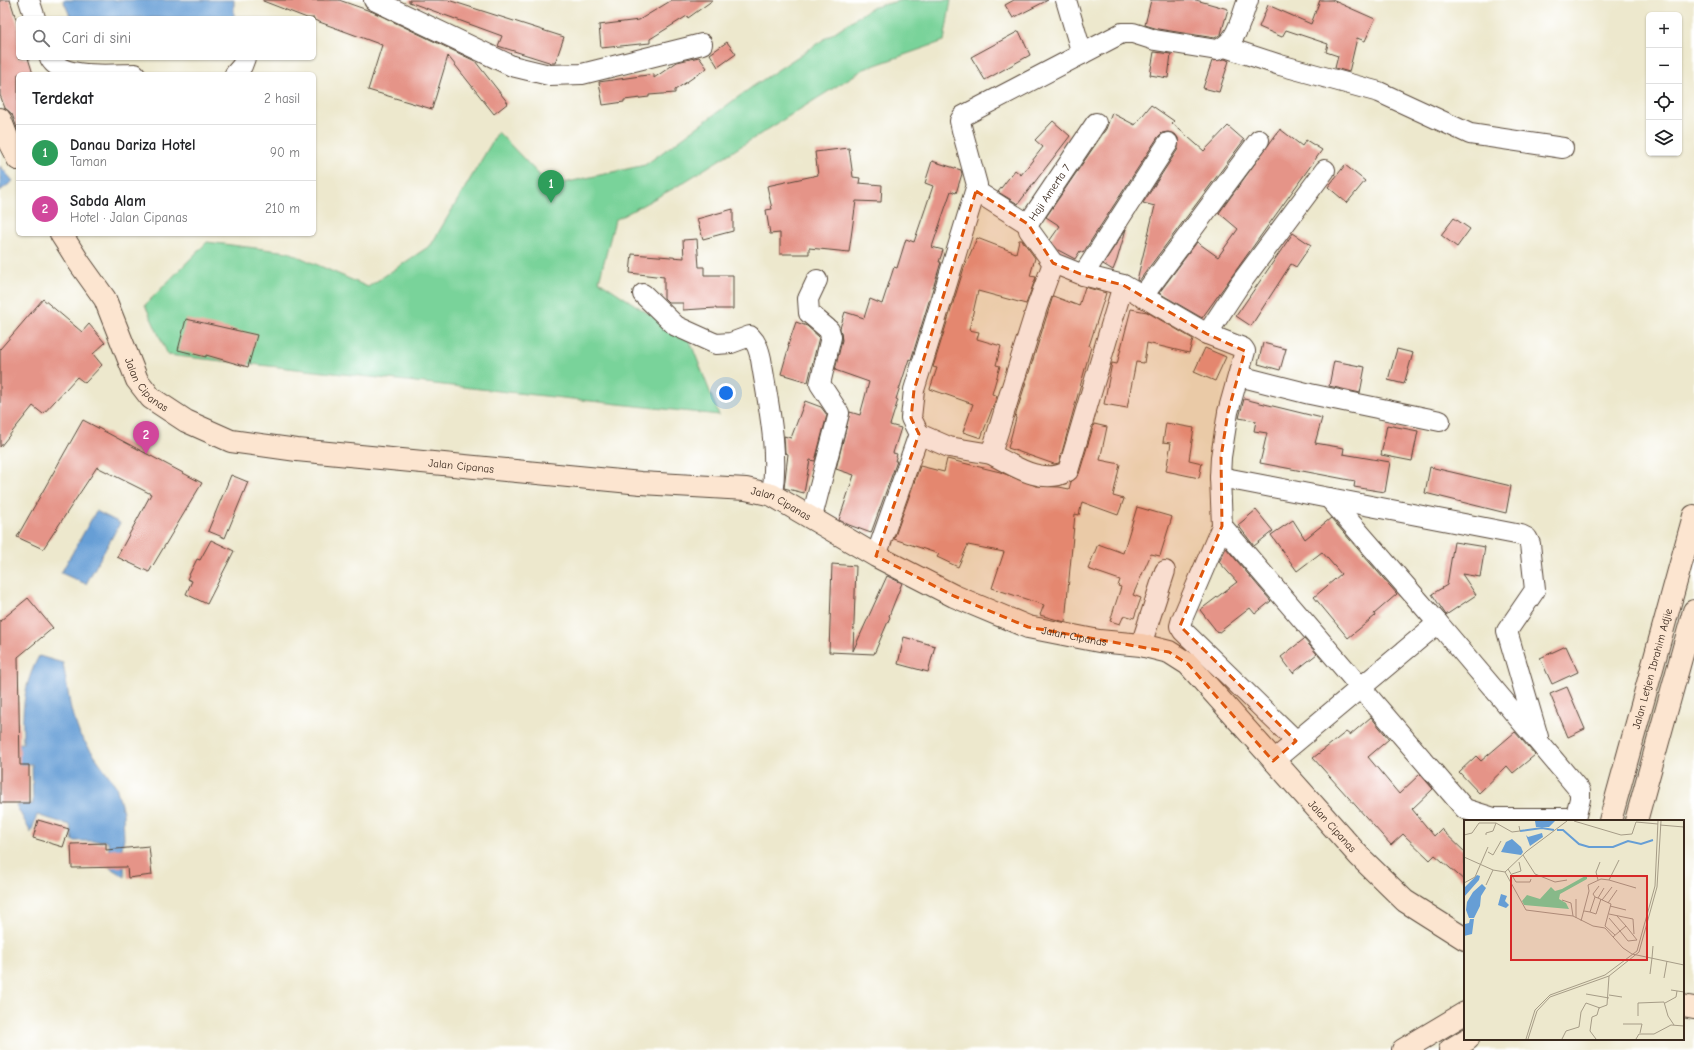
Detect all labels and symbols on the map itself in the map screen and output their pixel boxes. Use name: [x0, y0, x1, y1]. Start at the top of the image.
street label: Haji Amerta 7: [1026, 162, 1073, 223]
pin: 1: [538, 170, 564, 203]
street label: Jalan Cipanas: [122, 356, 171, 414]
your location: [716, 383, 736, 403]
pin: 2: [133, 421, 159, 454]
street label: Jalan Cipanas: [428, 456, 495, 475]
street label: Jalan Cipanas: [750, 484, 814, 523]
street label: Jalan Letjen Ibrahim Adjie: [1629, 606, 1675, 730]
street label: Jalan Cipanas: [1041, 623, 1107, 648]
street label: Jalan Cipanas: [1306, 797, 1359, 855]
inset map: [1464, 820, 1684, 1040]

